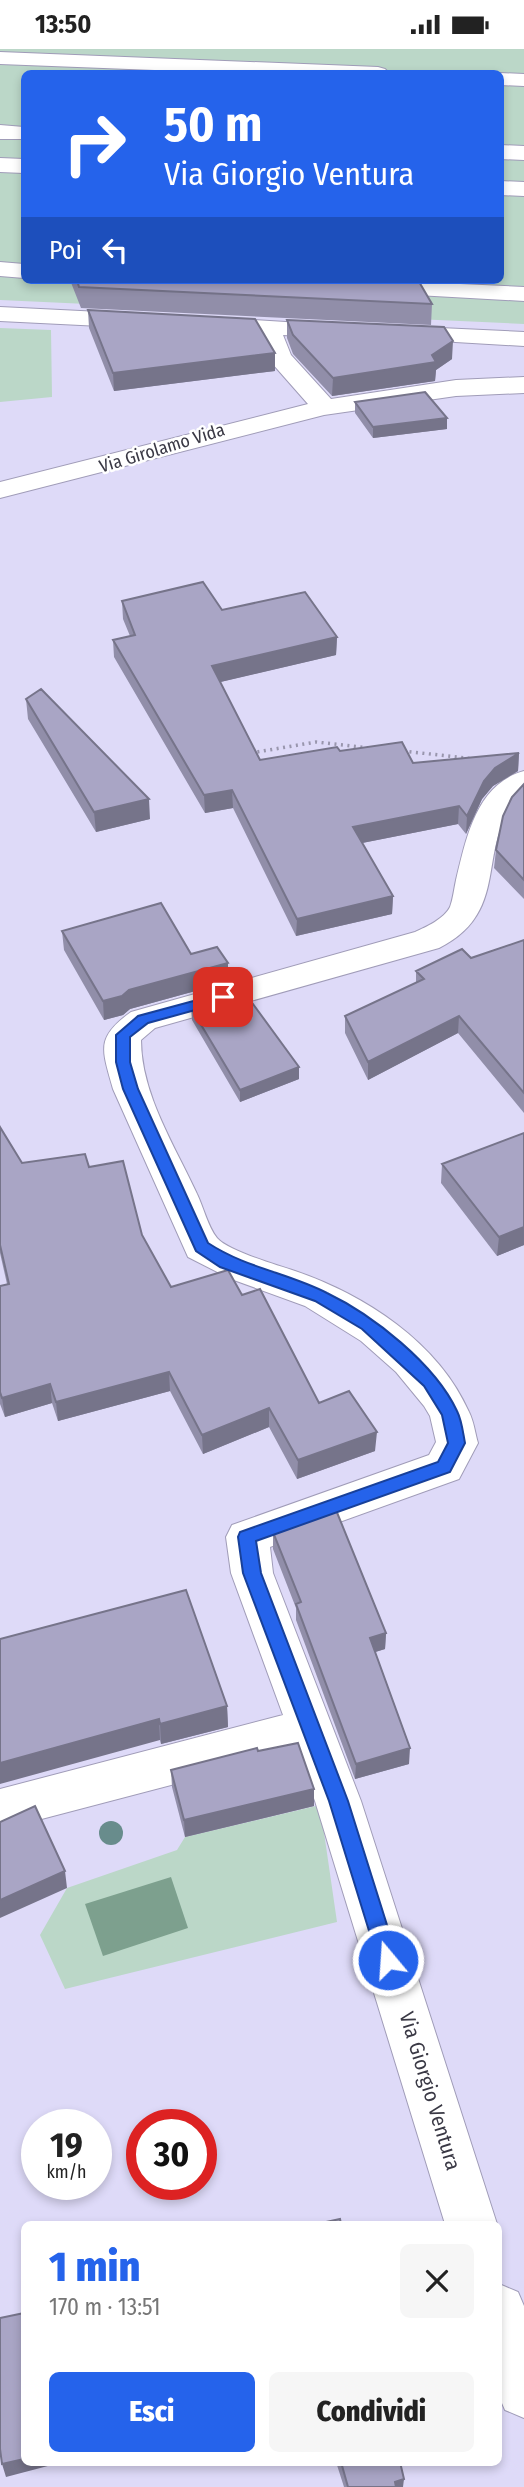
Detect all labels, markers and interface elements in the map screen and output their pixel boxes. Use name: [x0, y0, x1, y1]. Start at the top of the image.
text: 13:50: [35, 9, 91, 40]
text: 50 m: [164, 95, 262, 154]
icon: right: [49, 98, 140, 189]
text: Via Giorgio Ventura: [164, 155, 414, 193]
icon: left: [96, 231, 134, 269]
text: Poi: [49, 235, 82, 266]
street label: Via Girolamo Vida: [97, 418, 228, 478]
pin: [193, 967, 253, 1027]
icon: arrive: [204, 978, 242, 1016]
position arrow: [351, 1923, 425, 1997]
street label: Via Giorgio Ventura: [394, 2009, 466, 2173]
speed limit sign: 30: [126, 2109, 217, 2200]
text: 19: [50, 2124, 83, 2166]
text: km/h: [46, 2161, 87, 2183]
text: 1 min: [49, 2242, 140, 2292]
button: close: [400, 2244, 474, 2318]
text: 170 m · 13:51: [49, 2293, 161, 2321]
button: Esci: [49, 2372, 255, 2452]
button: Condividi: [269, 2372, 474, 2452]

